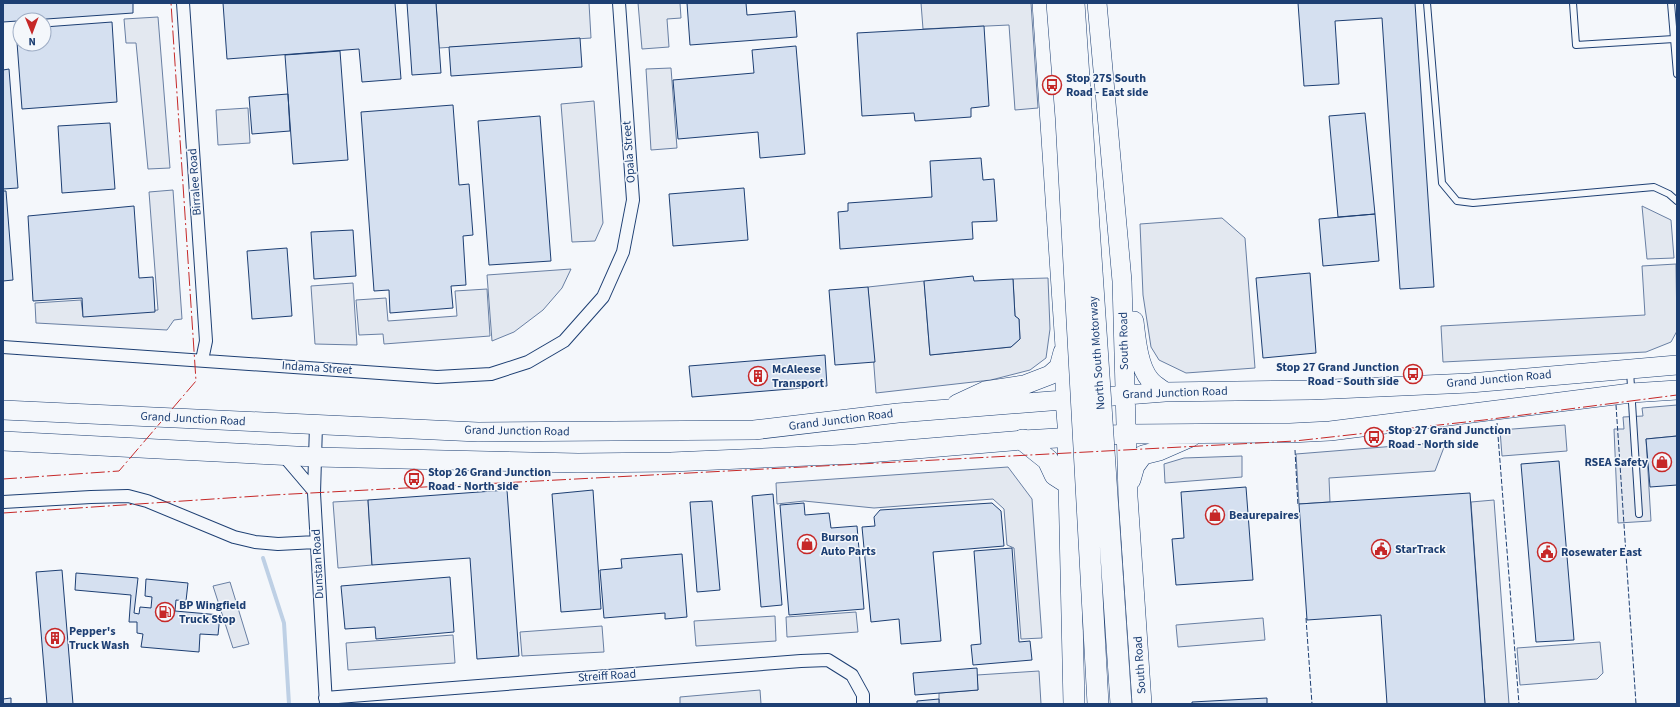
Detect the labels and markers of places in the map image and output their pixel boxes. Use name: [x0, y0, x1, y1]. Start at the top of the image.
place label: Stop 27S South Road - East side: [1066, 70, 1148, 101]
bus stop icon: Stop 27S South Road - East side: [1041, 74, 1063, 96]
place label: Stop 27 Grand Junction Road - South side: [1276, 359, 1399, 390]
place label: McAleese Transport: [772, 361, 824, 392]
bus stop icon: Stop 27 Grand Junction Road - South side: [1402, 363, 1424, 385]
building icon: McAleese Transport: [747, 365, 769, 387]
place label: Stop 27 Grand Junction Road - North side: [1388, 422, 1511, 453]
bus stop icon: Stop 27 Grand Junction Road - North side: [1363, 426, 1385, 448]
shop icon: RSEA Safety: [1651, 451, 1673, 473]
place label: RSEA Safety: [1584, 454, 1649, 471]
place label: Stop 26 Grand Junction Road - North side: [428, 464, 551, 495]
bus stop icon: Stop 26 Grand Junction Road - North side: [403, 468, 425, 490]
shop icon: Beaurepaires: [1204, 504, 1226, 526]
place label: Beaurepaires: [1229, 507, 1299, 524]
place label: Burson Auto Parts: [820, 529, 876, 560]
shop icon: Burson Auto Parts: [796, 533, 818, 555]
public building icon: StarTrack: [1370, 538, 1392, 560]
place label: StarTrack: [1395, 541, 1446, 558]
public building icon: Rosewater East: [1536, 541, 1558, 563]
place label: Rosewater East: [1561, 544, 1642, 561]
place label: BP Wingfield Truck Stop: [179, 597, 246, 628]
fuel station icon: BP Wingfield Truck Stop: [154, 601, 176, 623]
place label: Pepper's Truck Wash: [69, 623, 130, 654]
building icon: Pepper's Truck Wash: [44, 627, 66, 649]

